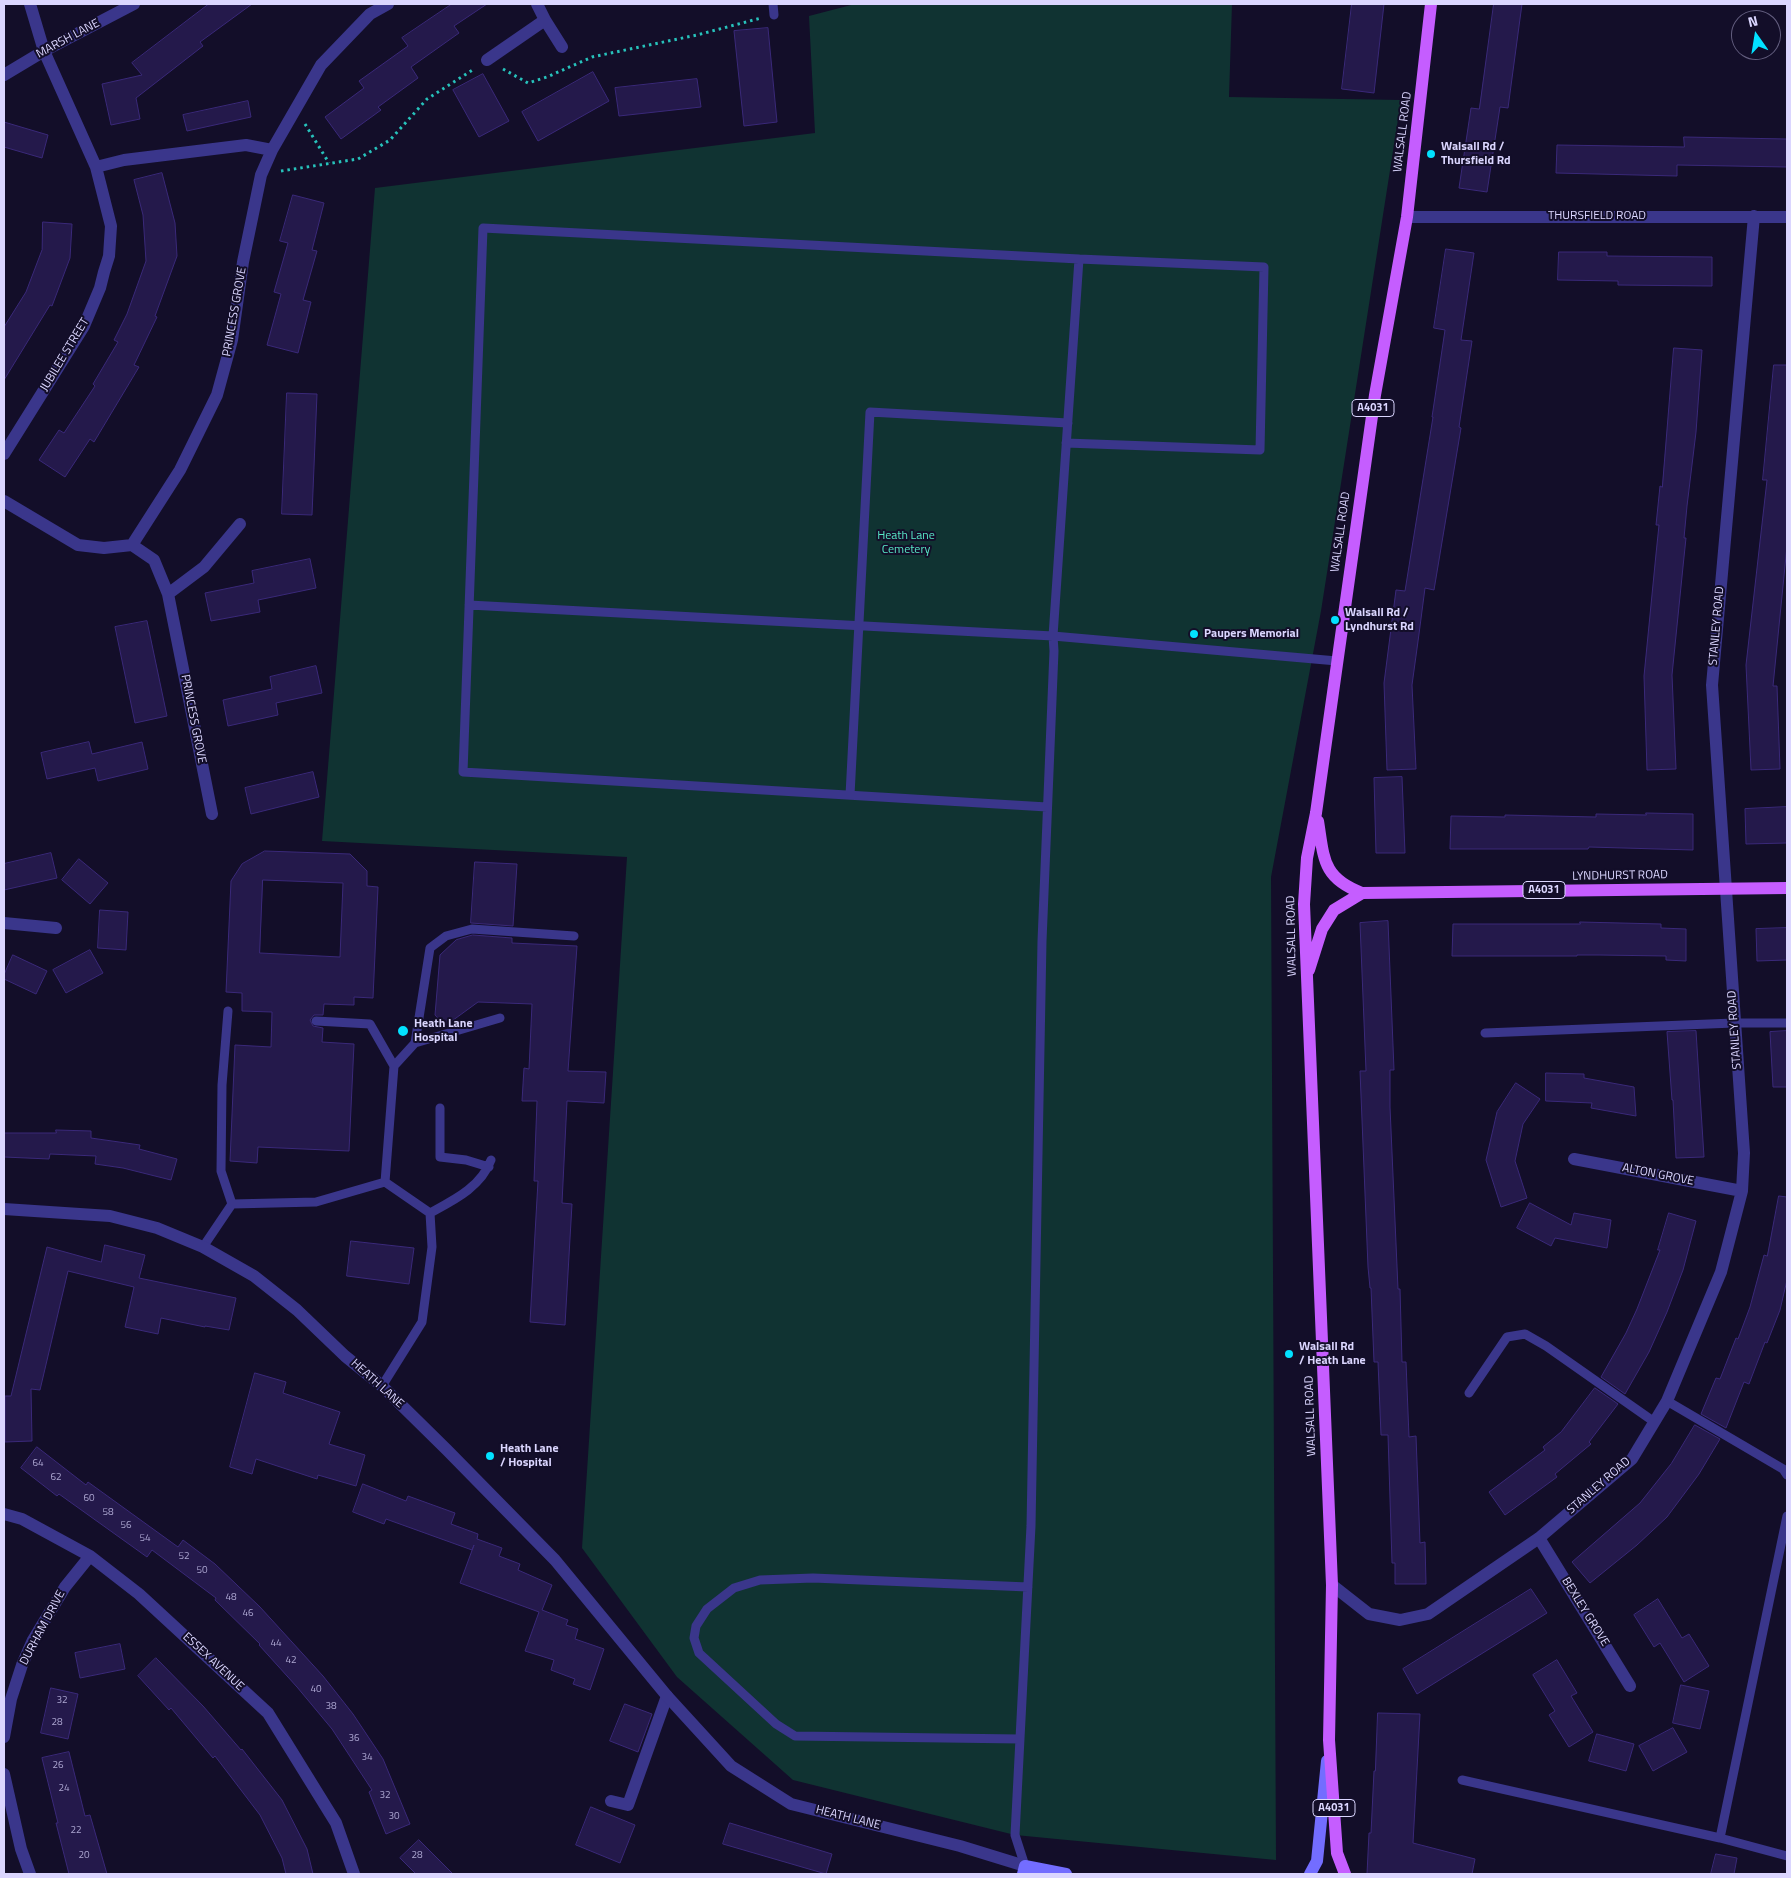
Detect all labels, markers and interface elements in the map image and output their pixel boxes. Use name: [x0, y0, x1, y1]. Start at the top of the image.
north arrow: [1731, 10, 1781, 60]
text: N: [1746, 10, 1760, 32]
street label: MARSH LANE: [34, 16, 102, 62]
street label: WALSALL ROAD: [1391, 91, 1415, 173]
place label: Walsall Rd / Thursfield Rd: [1441, 140, 1511, 168]
marker: Walsall Rd / Thursfield Rd: [1425, 148, 1437, 160]
street label: THURSFIELD ROAD: [1548, 209, 1646, 223]
street label: PRINCESS GROVE: [220, 266, 250, 358]
street label: JUBILEE STREET: [37, 316, 93, 394]
road number: A4031: [1352, 399, 1394, 416]
street label: WALSALL ROAD: [1328, 491, 1354, 573]
park label: Heath Lane Cemetery: [877, 529, 935, 557]
street label: STANLEY ROAD: [1706, 586, 1728, 666]
place label: Walsall Rd / Lyndhurst Rd: [1345, 606, 1414, 634]
marker: Walsall Rd / Lyndhurst Rd: [1329, 614, 1341, 626]
place label: Paupers Memorial: [1204, 627, 1299, 641]
marker: Paupers Memorial: [1188, 628, 1200, 640]
street label: PRINCESS GROVE: [177, 673, 209, 765]
street label: LYNDHURST ROAD: [1572, 868, 1668, 884]
road number: A4031: [1523, 882, 1565, 898]
street label: WALSALL ROAD: [1284, 895, 1300, 977]
street label: STANLEY ROAD: [1725, 990, 1745, 1070]
place label: Heath Lane Hospital: [414, 1017, 472, 1045]
marker: Heath Lane Hospital: [396, 1024, 410, 1038]
street label: ALTON GROVE: [1621, 1161, 1695, 1189]
place label: Walsall Rd / Heath Lane: [1299, 1340, 1366, 1368]
marker: Walsall Rd / Heath Lane: [1283, 1348, 1295, 1360]
street label: HEATH LANE: [348, 1357, 406, 1411]
street label: WALSALL ROAD: [1302, 1375, 1320, 1457]
place label: Heath Lane / Hospital: [500, 1442, 558, 1470]
marker: Heath Lane / Hospital: [484, 1450, 496, 1462]
street label: STANLEY ROAD: [1564, 1455, 1634, 1517]
house number: 64: [32, 1458, 44, 1470]
house number: 62: [50, 1472, 62, 1484]
house number: 60: [83, 1493, 95, 1505]
house number: 58: [102, 1507, 114, 1519]
house number: 56: [120, 1520, 132, 1532]
house number: 54: [139, 1533, 151, 1545]
house number: 52: [178, 1551, 190, 1563]
house number: 50: [196, 1565, 208, 1577]
street label: BEXLEY GROVE: [1558, 1575, 1612, 1649]
street label: DURHAM DRIVE: [17, 1588, 69, 1668]
house number: 48: [225, 1592, 237, 1604]
house number: 46: [242, 1608, 254, 1620]
street label: ESSEX AVENUE: [179, 1630, 247, 1694]
house number: 44: [270, 1638, 282, 1650]
house number: 42: [285, 1655, 297, 1667]
house number: 40: [310, 1684, 322, 1696]
house number: 32: [56, 1695, 68, 1707]
house number: 38: [325, 1701, 337, 1713]
house number: 28: [51, 1717, 63, 1729]
house number: 36: [348, 1733, 360, 1745]
house number: 34: [361, 1752, 373, 1764]
house number: 26: [52, 1760, 64, 1772]
house number: 24: [58, 1783, 70, 1795]
house number: 32: [379, 1790, 391, 1802]
road number: A4031: [1313, 1800, 1355, 1816]
street label: HEATH LANE: [814, 1803, 882, 1833]
house number: 30: [388, 1811, 400, 1823]
house number: 22: [70, 1825, 82, 1837]
house number: 20: [78, 1850, 90, 1862]
house number: 28: [411, 1850, 423, 1862]

